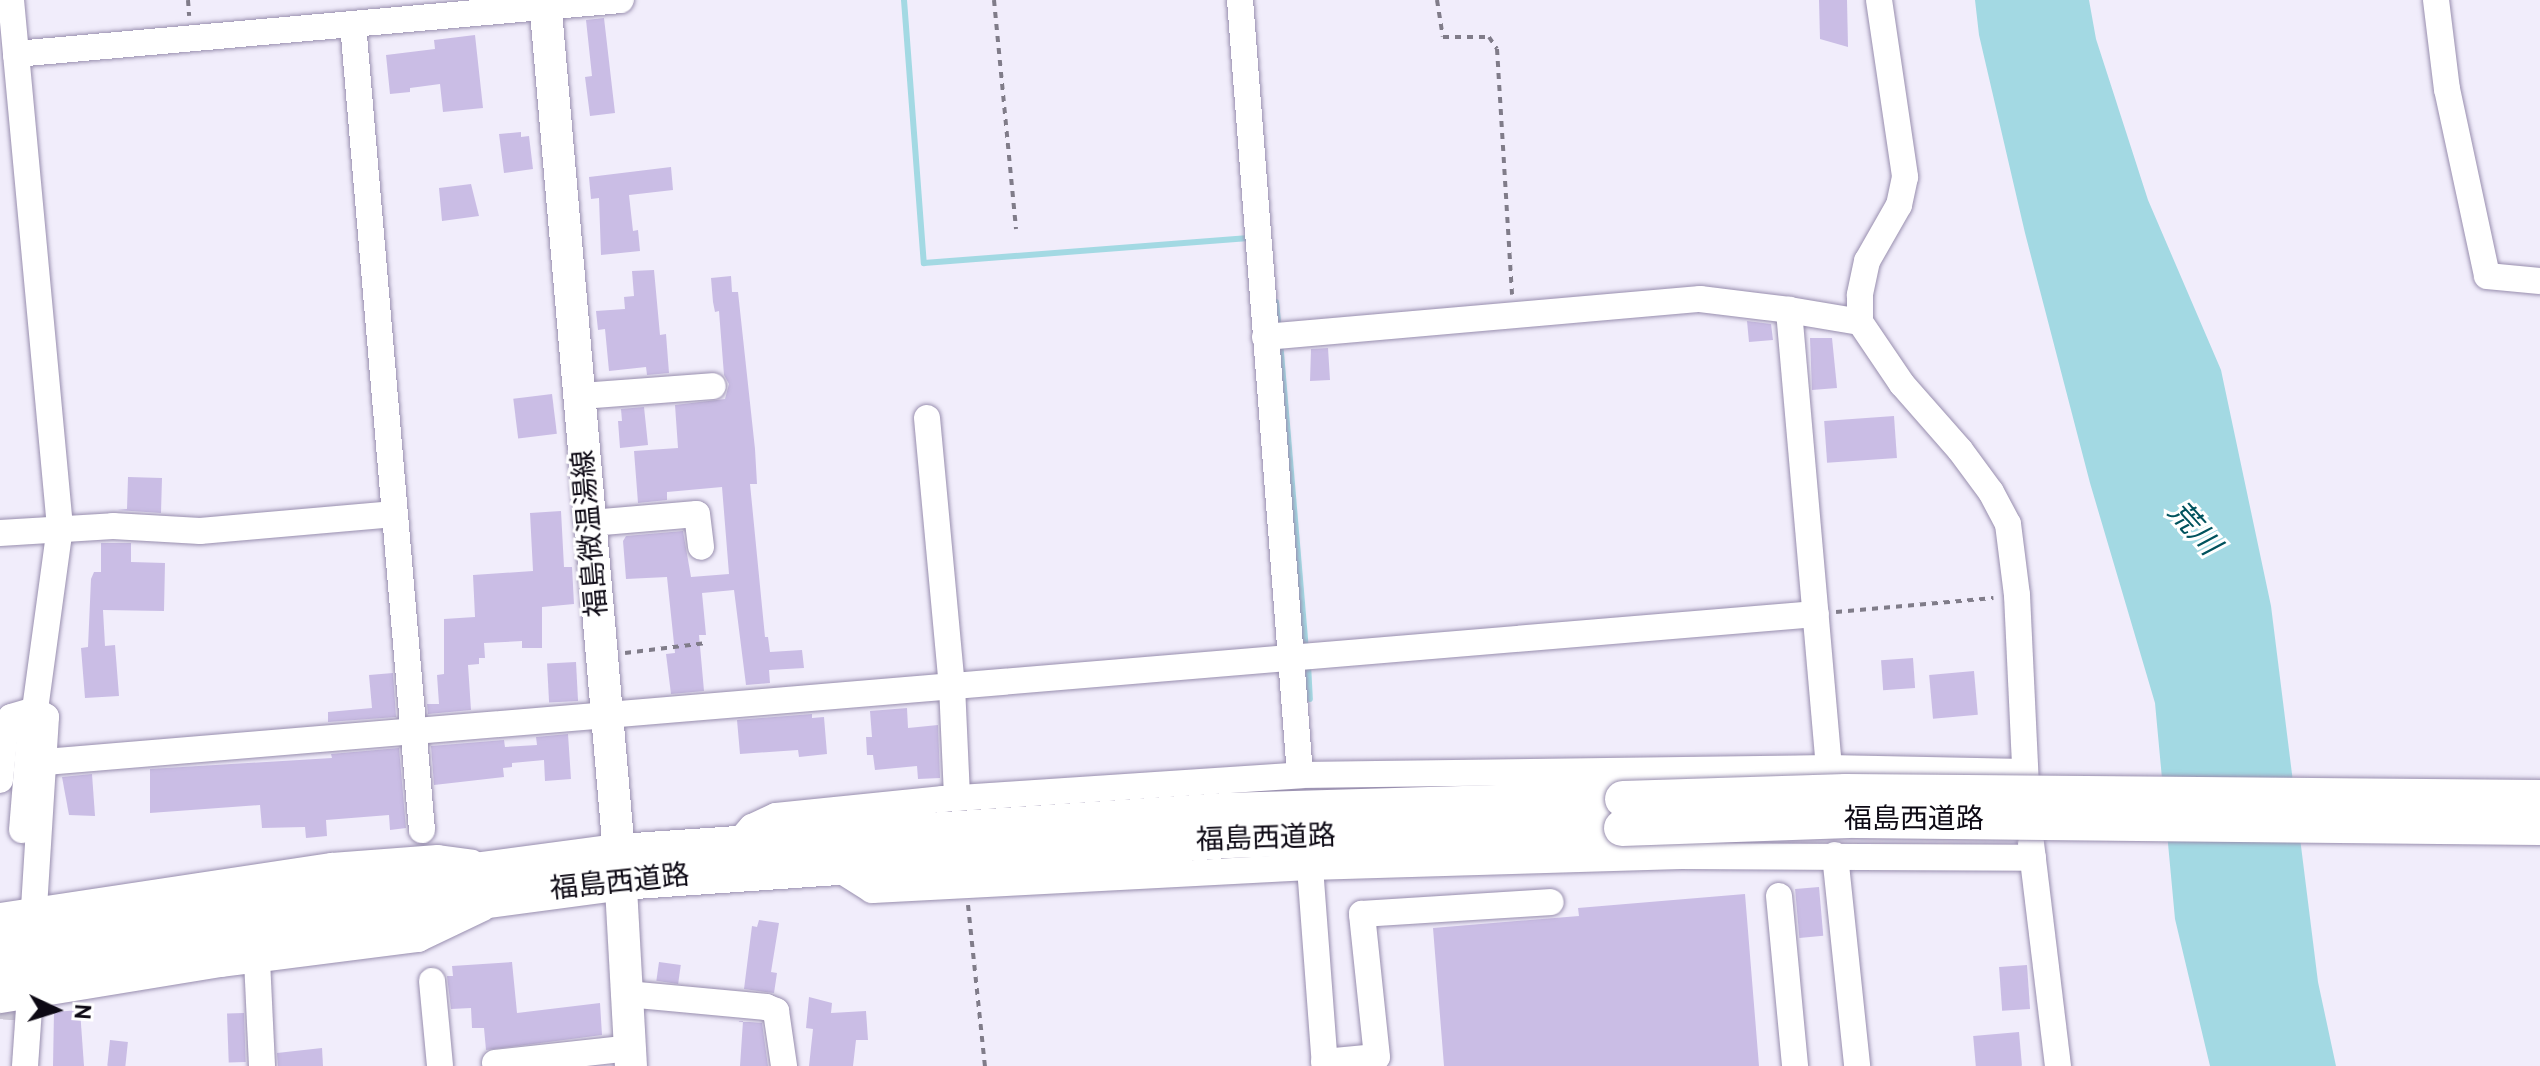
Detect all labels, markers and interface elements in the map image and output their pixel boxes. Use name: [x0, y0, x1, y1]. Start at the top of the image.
street label: 福島微温湯線: [568, 448, 616, 618]
water label: 荒川: [2159, 496, 2225, 564]
street label: 福島西道路: [1844, 804, 1984, 838]
street label: 福島西道路: [1195, 821, 1337, 859]
street label: 福島西道路: [549, 860, 691, 908]
north arrow: [16, 970, 96, 1050]
text: N: [66, 1003, 94, 1021]

